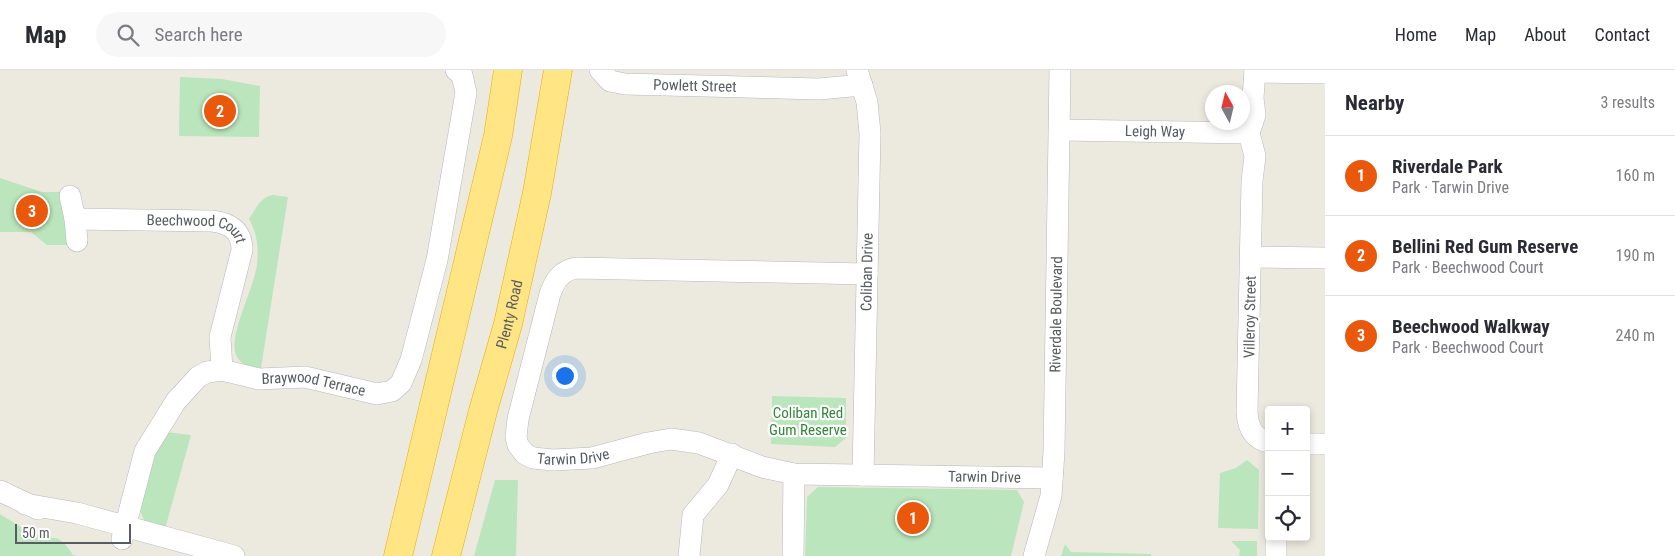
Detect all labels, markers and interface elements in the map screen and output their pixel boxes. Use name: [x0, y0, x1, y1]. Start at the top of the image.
search box: [96, 12, 446, 57]
text: Map: [25, 21, 66, 49]
icon: search: [114, 21, 142, 49]
text: Search here: [154, 23, 243, 46]
text: Home: [1395, 24, 1437, 45]
text: Map: [1465, 24, 1496, 45]
text: About: [1524, 24, 1566, 45]
text: Contact: [1594, 24, 1650, 45]
street label: Powlett Street: [653, 76, 737, 96]
north arrow: [1205, 85, 1250, 130]
text: Nearby: [1345, 91, 1404, 115]
pin: 2: [204, 92, 236, 130]
text: 3 results: [1600, 93, 1655, 112]
street label: Leigh Way: [1125, 122, 1185, 141]
text: Riverdale Park: [1392, 155, 1503, 178]
text: 1: [1357, 166, 1365, 185]
text: 160 m: [1616, 166, 1655, 185]
text: Park · Tarwin Drive: [1392, 178, 1509, 197]
pin: 3: [16, 192, 48, 230]
street label: Beechwood Court: [146, 211, 250, 245]
street label: Coliban Drive: [857, 233, 877, 311]
text: Bellini Red Gum Reserve: [1392, 235, 1578, 258]
text: 2: [1357, 246, 1365, 265]
text: 190 m: [1616, 246, 1655, 265]
street label: Riverdale Boulevard: [1046, 256, 1066, 373]
text: Park · Beechwood Court: [1392, 258, 1544, 277]
street label: Villeroy Street: [1240, 276, 1260, 358]
street label: Plenty Road: [492, 278, 527, 351]
text: Beechwood Walkway: [1392, 315, 1550, 338]
text: 3: [1357, 326, 1365, 345]
text: 240 m: [1616, 326, 1655, 345]
text: Park · Beechwood Court: [1392, 338, 1544, 357]
your location: [552, 363, 578, 389]
street label: Braywood Terrace: [261, 368, 367, 400]
park label: Coliban Red Gum Reserve: [769, 404, 847, 439]
map controls: [1265, 406, 1310, 541]
button: +: [1265, 406, 1310, 451]
street label: Tarwin Drive: [536, 445, 611, 469]
button: −: [1265, 451, 1310, 496]
street label: Tarwin Drive: [948, 467, 1021, 487]
button: locate: [1265, 496, 1310, 541]
pin: 1: [897, 499, 929, 537]
scale bar: [15, 521, 131, 544]
text: 50 m: [22, 525, 50, 541]

